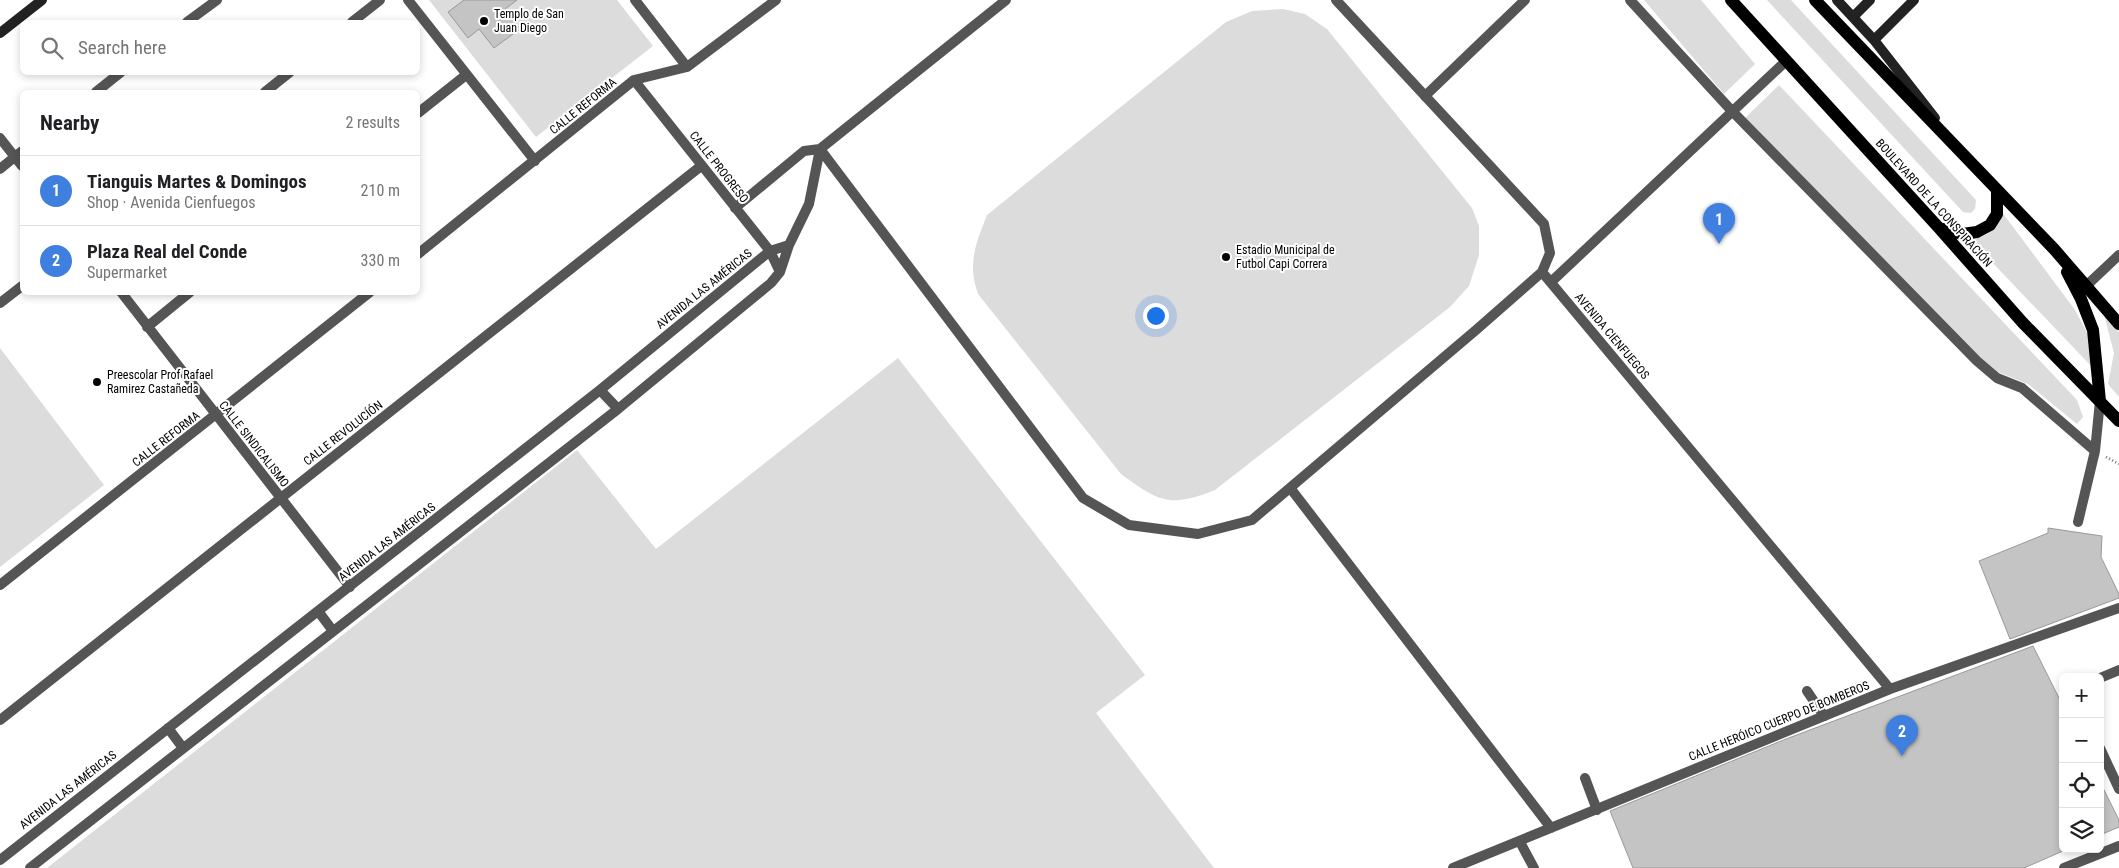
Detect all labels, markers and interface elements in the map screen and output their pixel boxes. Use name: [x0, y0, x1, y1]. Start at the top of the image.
place label: Templo de San Juan Diego: [494, 7, 564, 35]
marker: Templo de San Juan Diego: [478, 15, 490, 27]
search box: [20, 20, 420, 75]
icon: search: [38, 34, 66, 62]
text: Search here: [78, 36, 166, 59]
street label: CALLE REFORMA: [547, 75, 619, 137]
text: Nearby: [40, 111, 99, 135]
text: 2 results: [345, 113, 400, 132]
street label: CALLE PROGRESO: [687, 128, 751, 206]
street label: BOULEVARD DE LA CONSPIRACIÓN: [1873, 135, 1996, 270]
text: Tianguis Martes & Domingos: [87, 170, 307, 193]
text: 1: [52, 181, 60, 200]
text: 210 m: [361, 181, 400, 200]
text: Shop · Avenida Cienfuegos: [87, 193, 255, 212]
pin: 1: [1703, 203, 1735, 244]
text: Plaza Real del Conde: [87, 240, 247, 263]
place label: Estadio Municipal de Futbol Capi Correra: [1236, 243, 1335, 271]
street label: AVENIDA LAS AMÉRICAS: [653, 245, 755, 332]
text: 2: [52, 251, 60, 270]
text: 330 m: [361, 251, 400, 270]
marker: Estadio Municipal de Futbol Capi Correra: [1220, 251, 1232, 263]
text: Supermarket: [87, 263, 167, 282]
street label: AVENIDA CIENFUEGOS: [1572, 290, 1652, 382]
your location: [1143, 303, 1169, 329]
place label: Preescolar Prof Rafael Ramirez Castañeda: [107, 368, 213, 396]
marker: Preescolar Prof Rafael Ramirez Castañeda: [91, 376, 103, 388]
street label: CALLE REVOLUCÍÓN: [300, 397, 385, 468]
street label: CALLE SINDICALISMO: [216, 398, 292, 490]
street label: CALLE REFORMA: [130, 408, 203, 470]
street label: AVENIDA LAS AMÉRICAS: [335, 499, 438, 584]
map controls: [2059, 673, 2104, 853]
button: +: [2059, 673, 2104, 718]
street label: CALLE HERÓICO CUERPO DE BOMBEROS: [1686, 677, 1871, 764]
pin: 2: [1886, 715, 1918, 756]
button: −: [2059, 718, 2104, 763]
street label: AVENIDA LAS AMÉRICAS: [16, 747, 119, 832]
button: locate: [2059, 763, 2104, 808]
button: layers: [2059, 808, 2104, 853]

